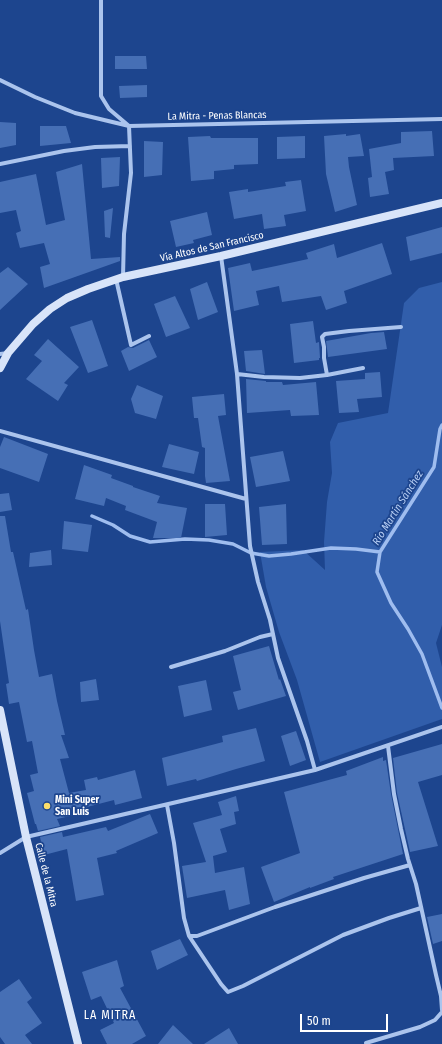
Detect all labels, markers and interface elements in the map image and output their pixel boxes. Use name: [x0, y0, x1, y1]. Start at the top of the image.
street label: La Mitra - Penas Blancas: [167, 109, 267, 123]
street label: Vía Altos de San Francisco: [159, 229, 265, 265]
water label: Río Martín Sánchez: [370, 468, 426, 548]
place label: Mini Super San Luis: [55, 794, 99, 818]
marker: Mini Super San Luis: [42, 801, 52, 811]
street label: Calle de la Mitra: [32, 842, 60, 908]
scale bar: [302, 1006, 390, 1032]
district label: LA MITRA: [84, 1009, 136, 1023]
text: 50 m: [307, 1014, 331, 1028]

